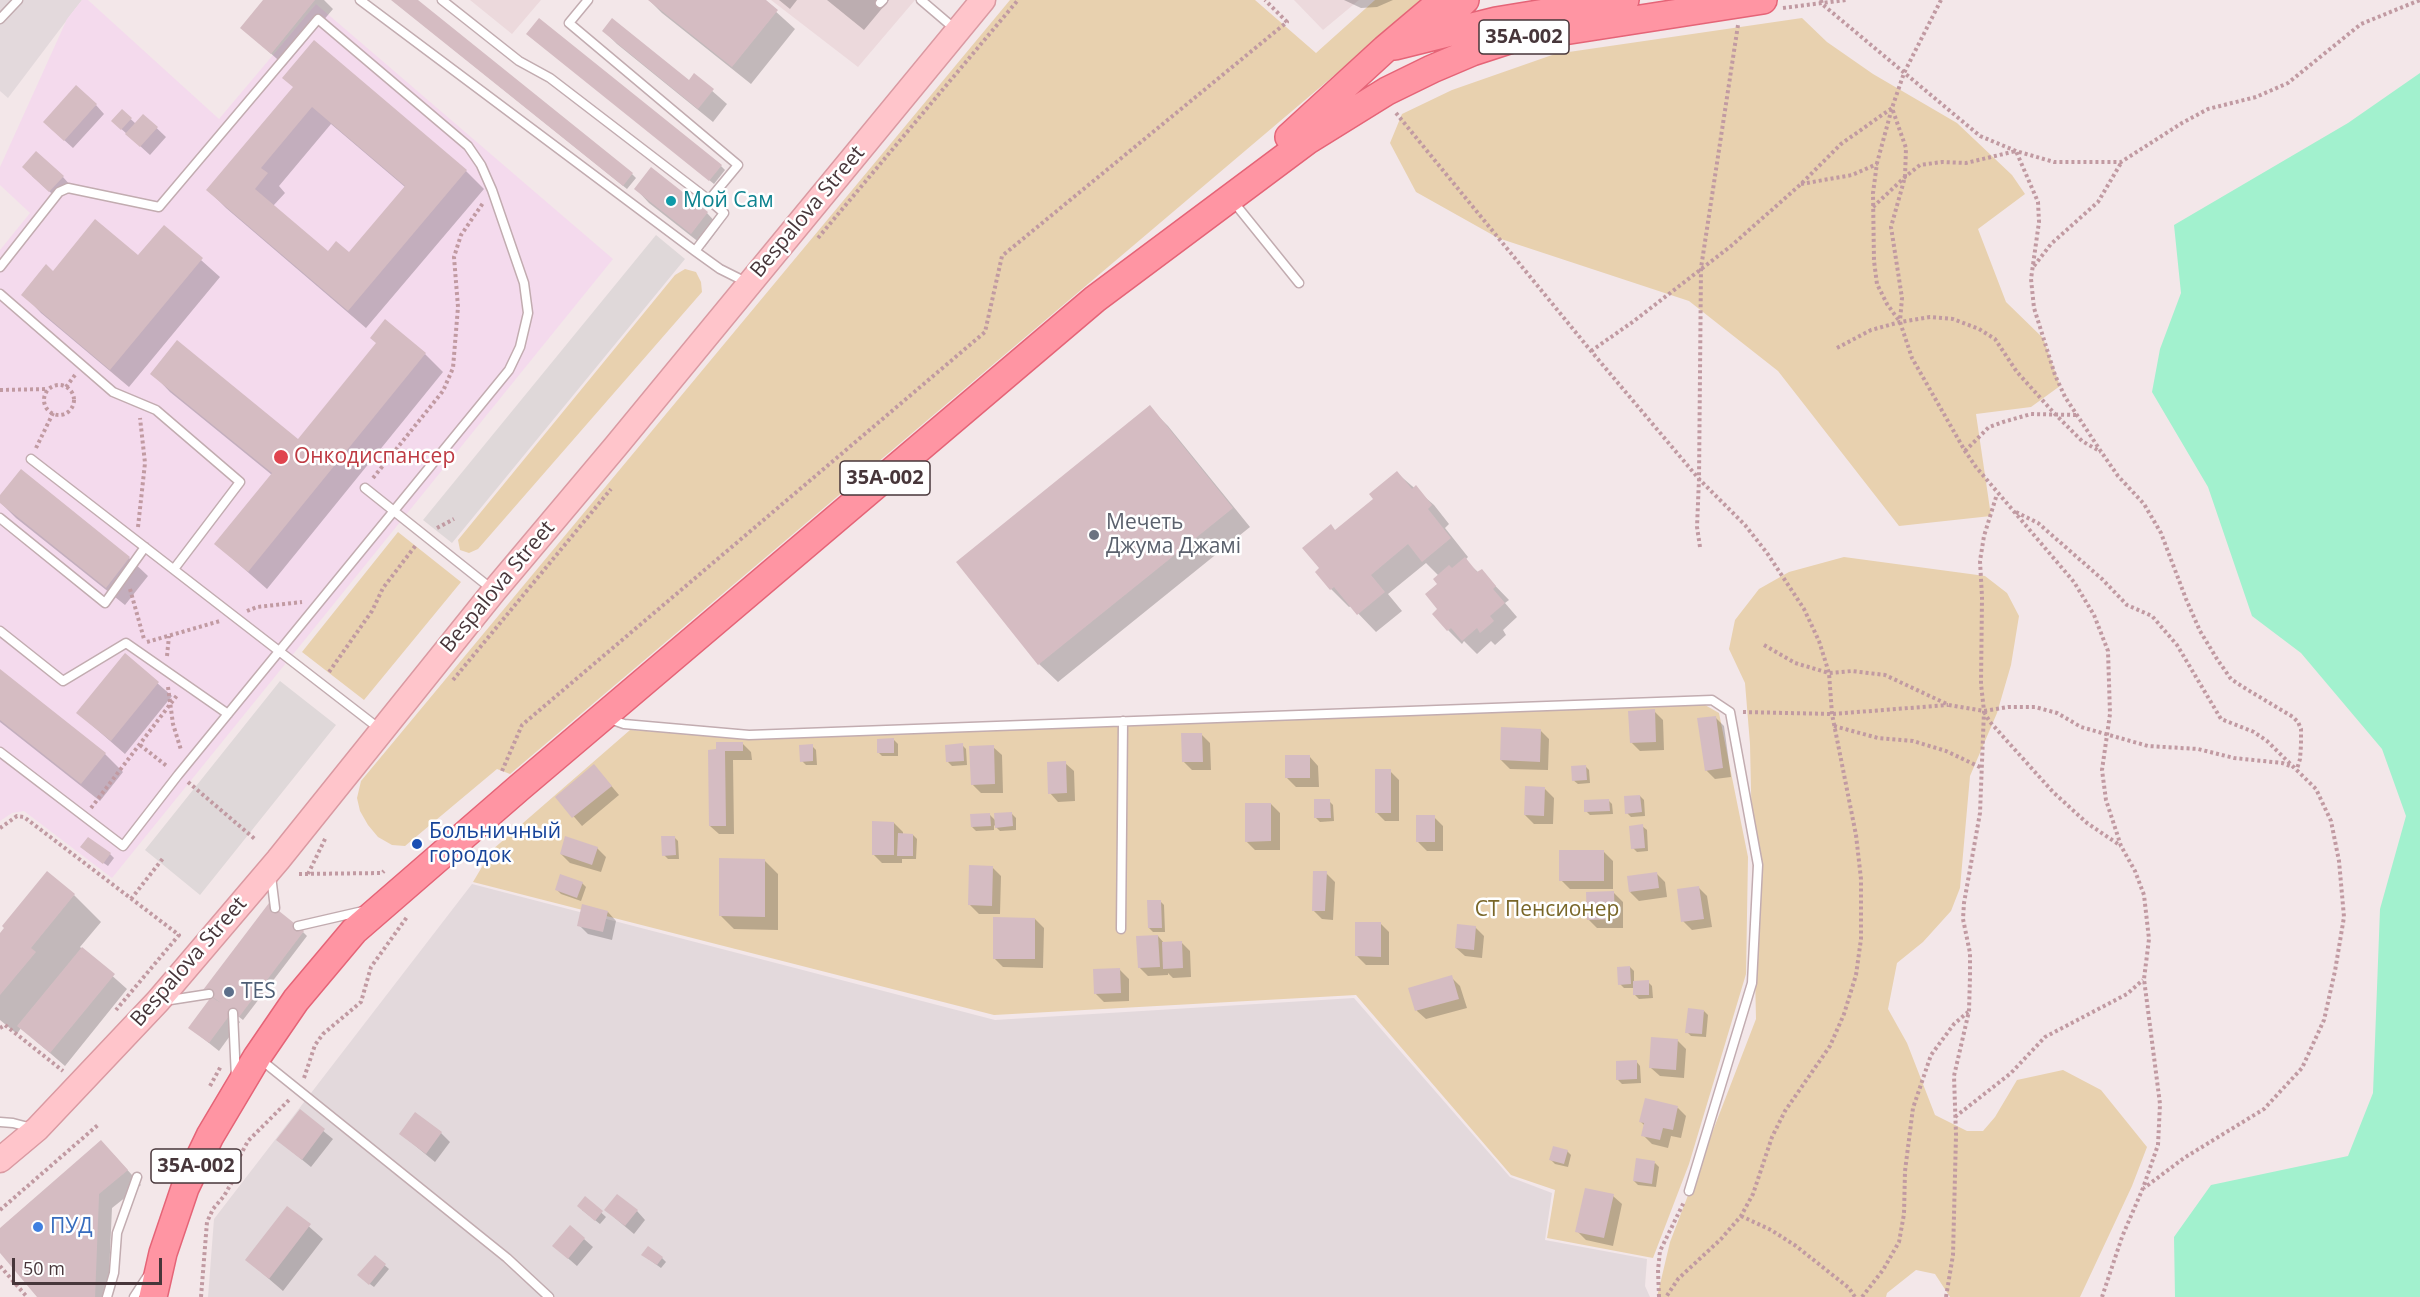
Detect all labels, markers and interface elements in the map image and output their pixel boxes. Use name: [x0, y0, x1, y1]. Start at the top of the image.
road number: 35А-002: [1479, 20, 1569, 54]
street label: Bespalova Street: [746, 141, 870, 283]
place label: Мой Сам: [683, 188, 774, 214]
marker: Мой Сам: [664, 194, 678, 208]
place label: Онкодиспансер: [294, 444, 455, 470]
marker: Онкодиспансер: [272, 448, 290, 466]
road number: 35А-002: [840, 461, 930, 495]
place label: Мечеть Джума Джамі: [1106, 510, 1241, 560]
street label: Bespalova Street: [436, 516, 560, 658]
marker: Мечеть Джума Джамі: [1087, 528, 1101, 542]
place label: Больничный городок: [429, 819, 561, 869]
marker: Больничный городок: [410, 837, 424, 851]
street label: Bespalova Street: [126, 892, 252, 1032]
park label: СТ Пенсионер: [1475, 897, 1619, 923]
place label: TES: [241, 979, 276, 1005]
marker: TES: [222, 985, 236, 999]
road number: 35А-002: [151, 1149, 241, 1183]
place label: ПУД: [50, 1214, 93, 1240]
marker: ПУД: [31, 1220, 45, 1234]
scale bar: [15, 1246, 165, 1284]
text: 50 m: [23, 1256, 65, 1280]

